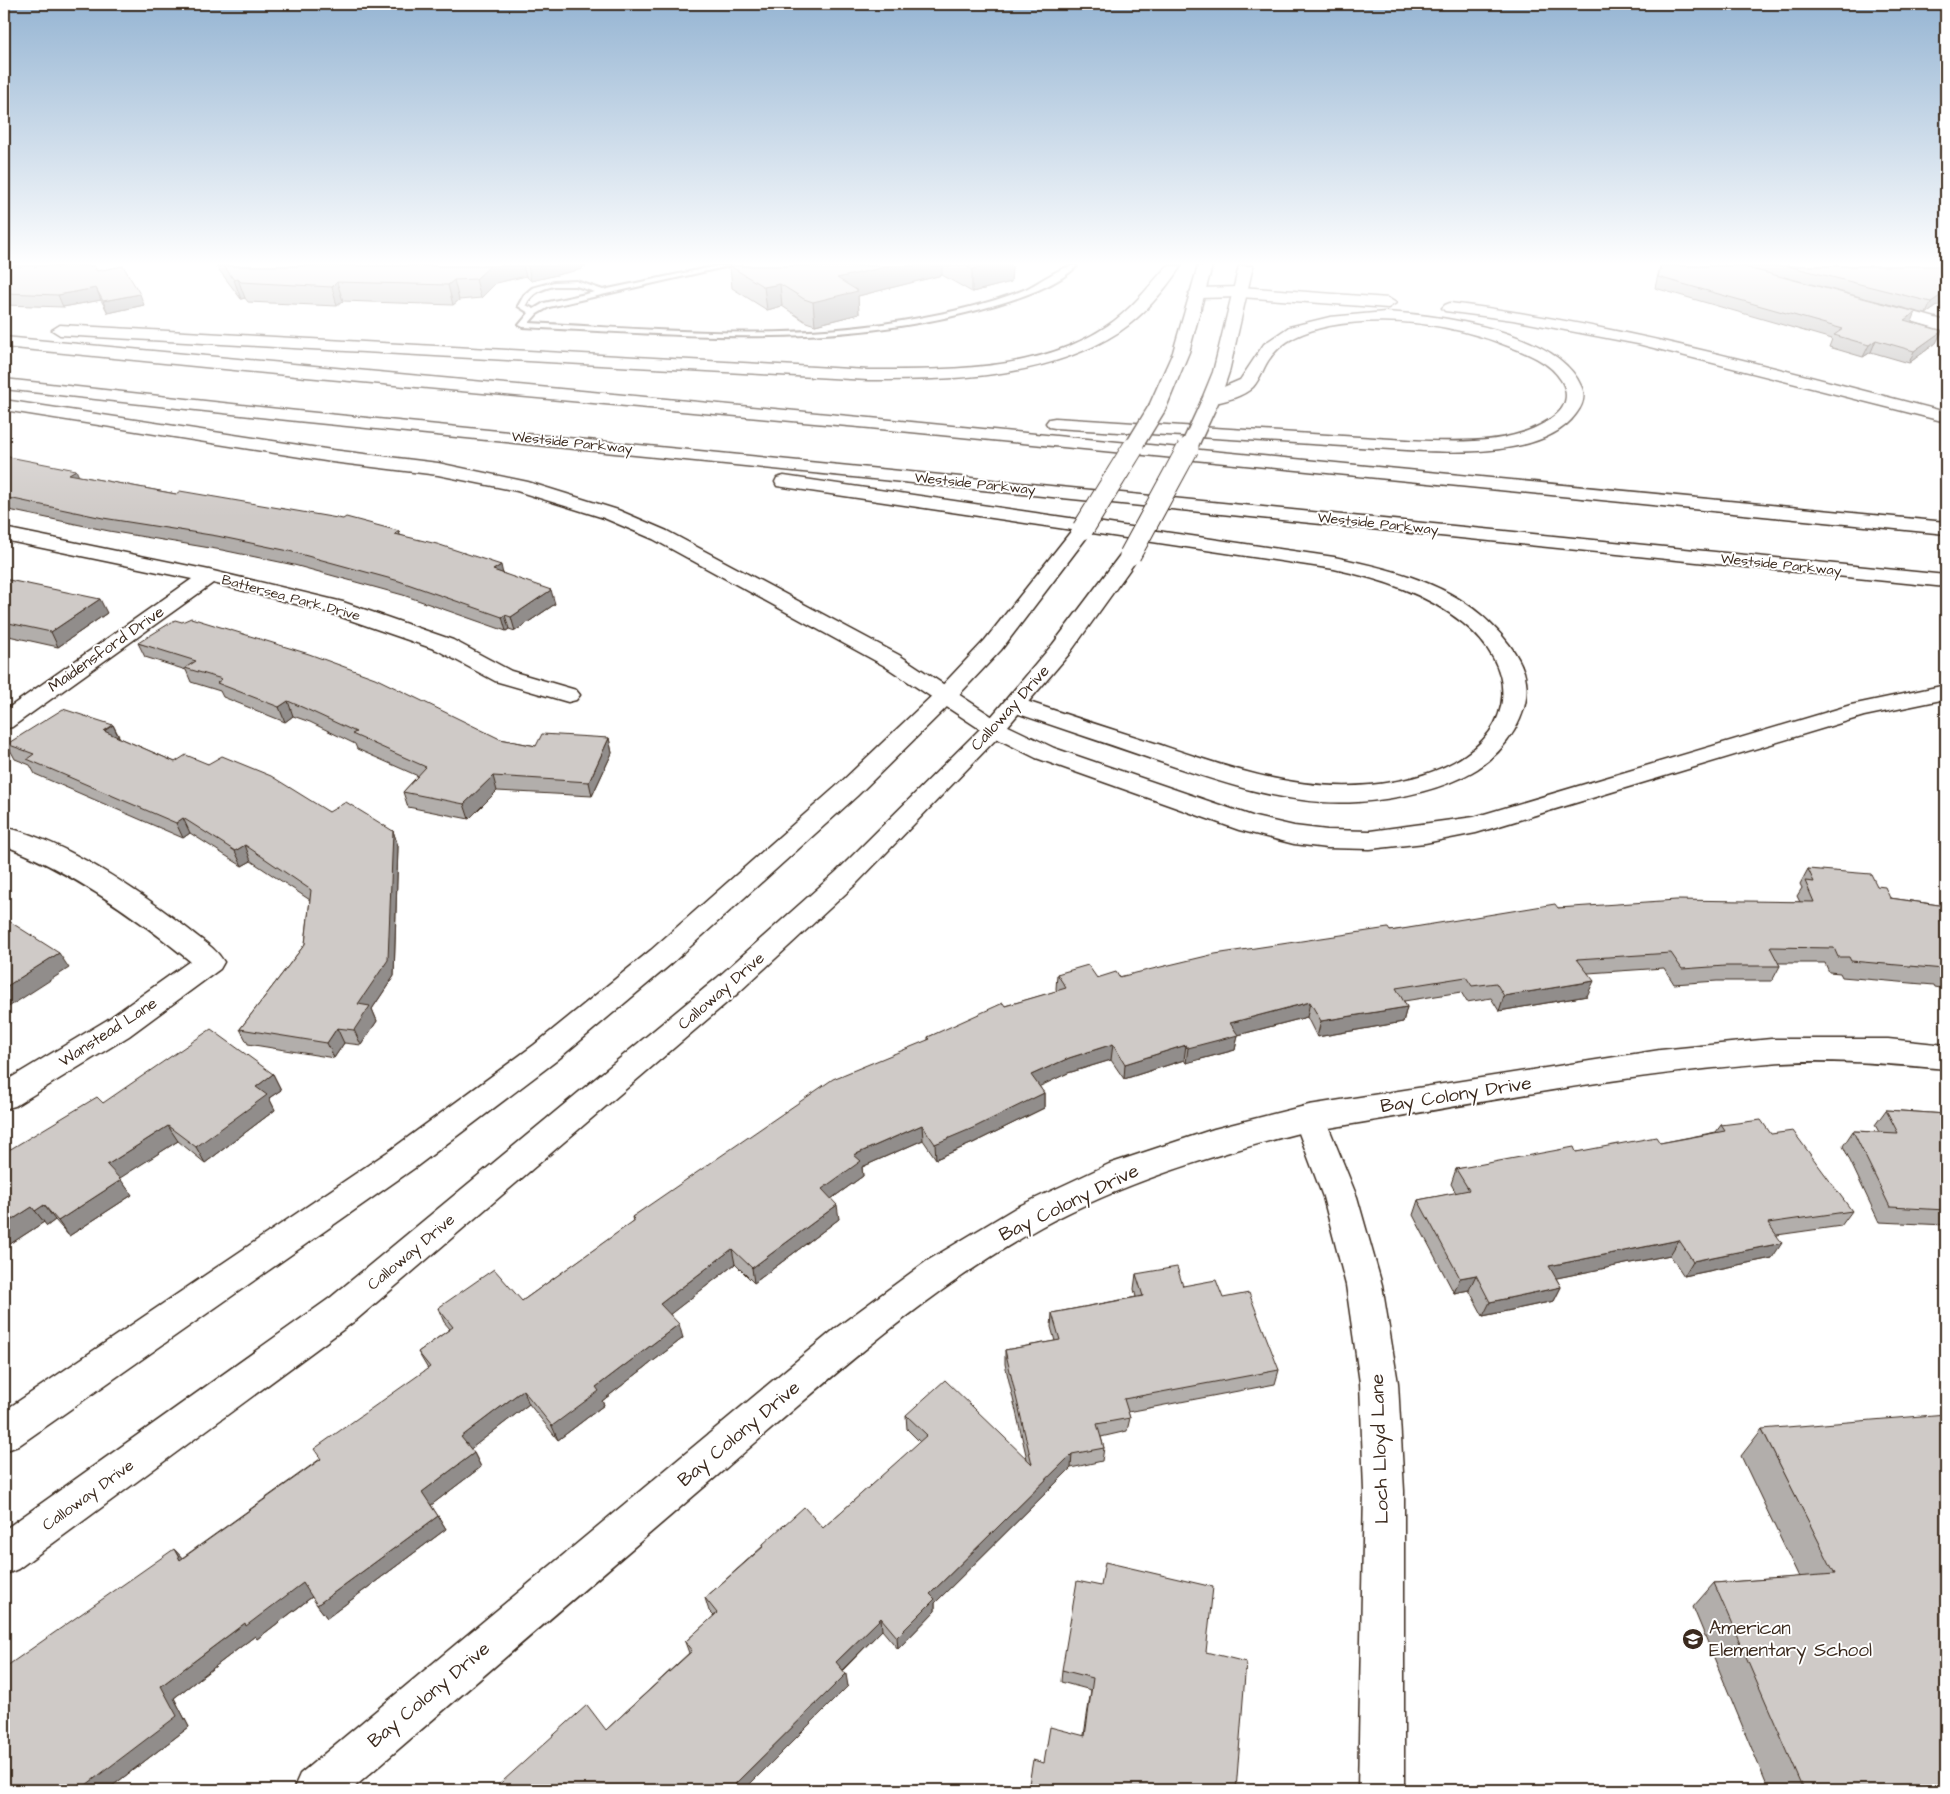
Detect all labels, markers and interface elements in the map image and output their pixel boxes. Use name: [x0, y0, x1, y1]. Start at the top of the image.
street label: Westside Parkway: [511, 427, 634, 459]
street label: Westside Parkway: [914, 468, 1037, 500]
street label: Westside Parkway: [1317, 508, 1440, 540]
street label: Westside Parkway: [1720, 549, 1843, 581]
street label: Battersea Park Drive: [219, 570, 363, 626]
street label: Maidensford Drive: [43, 600, 169, 697]
street label: Calloway Drive: [966, 660, 1055, 756]
street label: Calloway Drive: [673, 947, 770, 1036]
street label: Wanstead Lane: [55, 992, 162, 1072]
street label: Bay Colony Drive: [1379, 1070, 1534, 1121]
street label: Bay Colony Drive: [995, 1157, 1144, 1249]
street label: Calloway Drive: [362, 1209, 460, 1296]
street label: Loch Lloyd Lane: [1364, 1373, 1397, 1524]
street label: Bay Colony Drive: [672, 1375, 807, 1494]
street label: Calloway Drive: [38, 1454, 139, 1537]
place label: American Elementary School: [1709, 1615, 1872, 1665]
school or university icon: American Elementary School: [1681, 1627, 1705, 1651]
street label: Bay Colony Drive: [362, 1636, 497, 1755]

